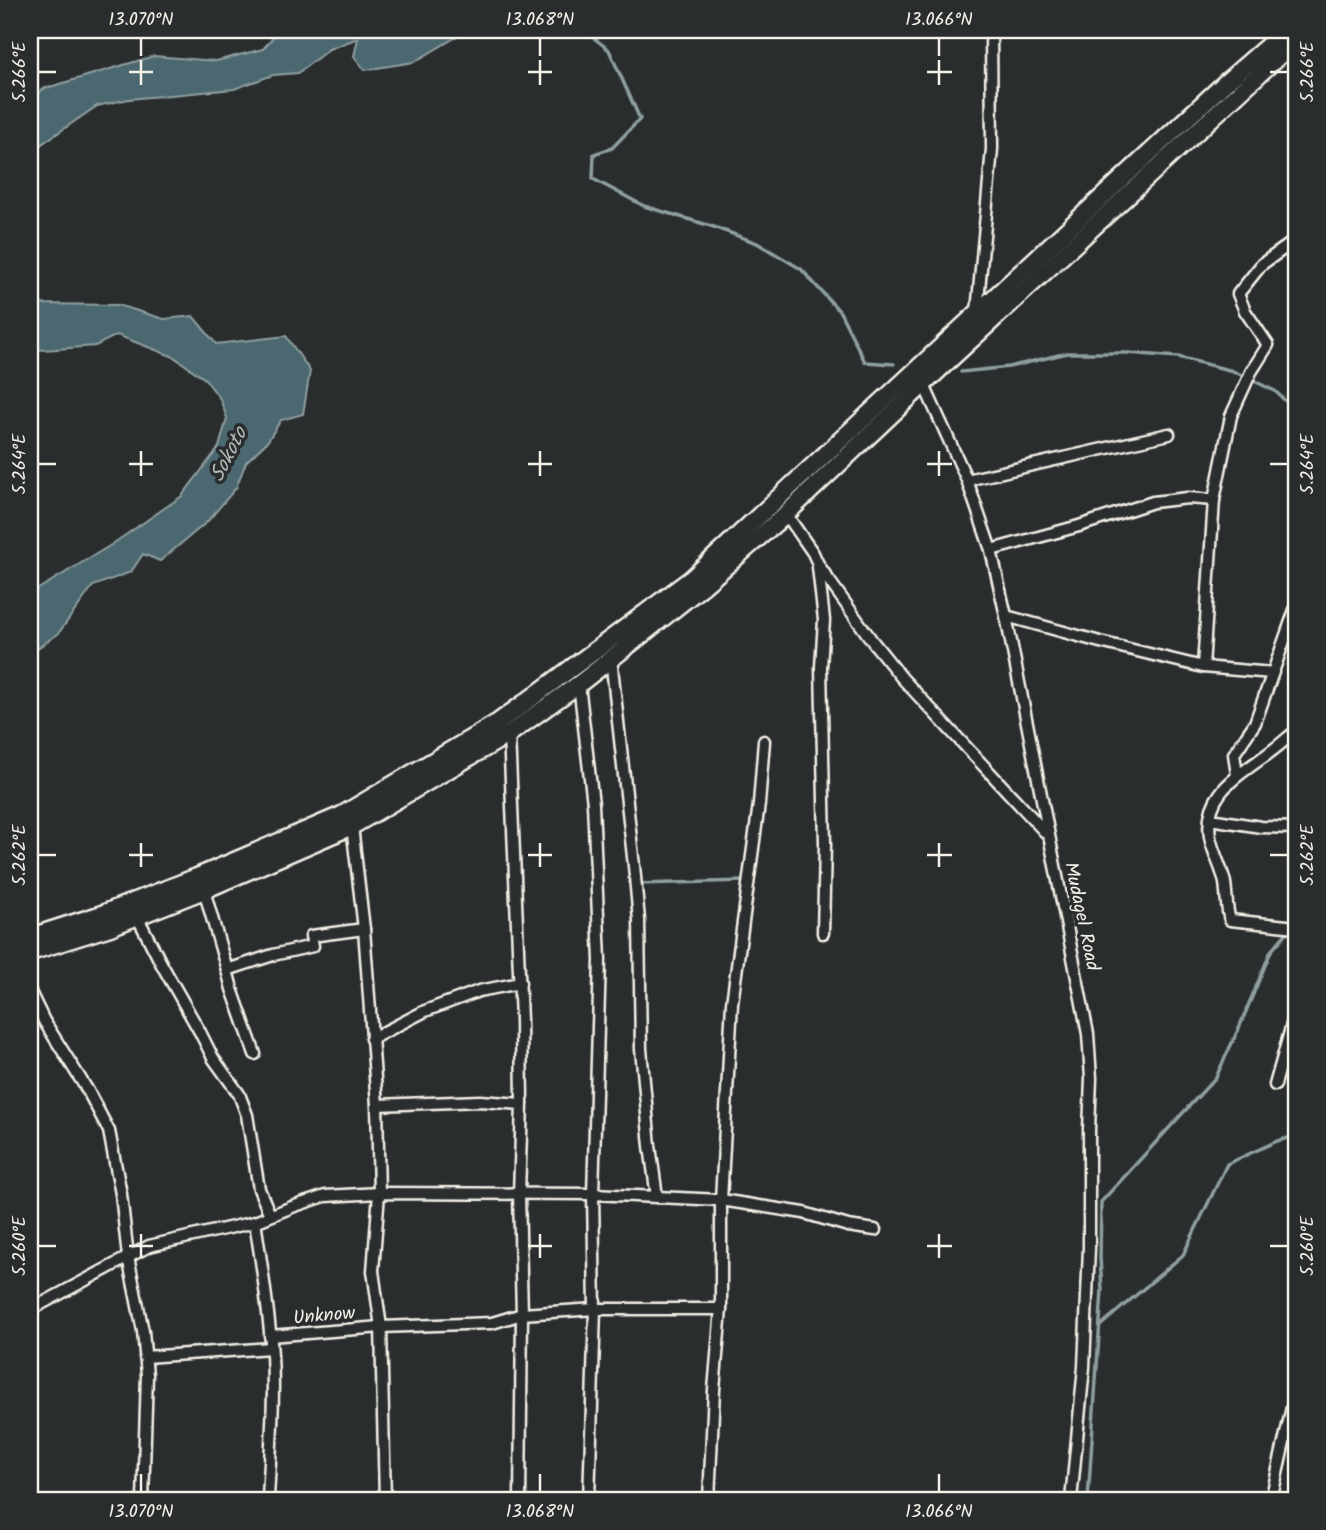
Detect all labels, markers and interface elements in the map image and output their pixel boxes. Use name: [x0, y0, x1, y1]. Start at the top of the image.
text: 13.070°N: [109, 6, 173, 35]
text: 13.068°N: [506, 6, 574, 35]
text: 13.066°N: [905, 6, 973, 35]
text: 5.266°E: [6, 41, 35, 103]
text: 5.266°E: [1294, 41, 1323, 103]
water label: Sokoto: [202, 420, 258, 488]
text: 5.264°E: [6, 433, 35, 494]
text: 5.264°E: [1294, 433, 1323, 494]
text: 5.262°E: [6, 824, 35, 886]
text: 5.262°E: [1294, 824, 1323, 886]
street label: Mudagel Road: [1055, 859, 1107, 974]
text: 5.260°E: [6, 1216, 35, 1276]
text: 5.260°E: [1294, 1216, 1323, 1276]
street label: Unknow: [292, 1298, 357, 1334]
text: 13.070°N: [109, 1498, 173, 1527]
text: 13.068°N: [506, 1498, 574, 1527]
text: 13.066°N: [905, 1498, 973, 1527]

